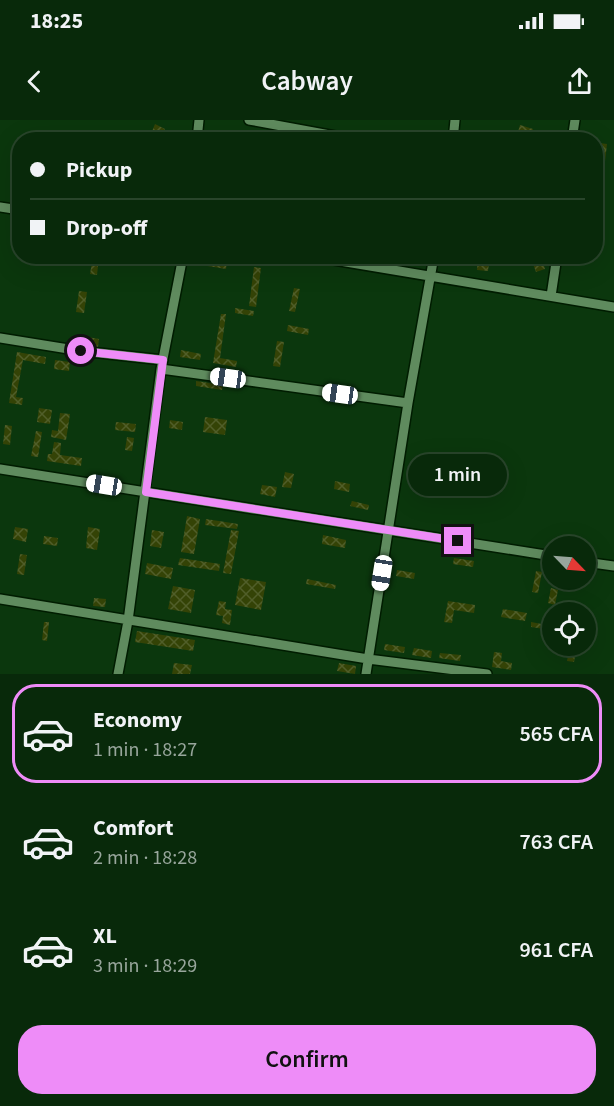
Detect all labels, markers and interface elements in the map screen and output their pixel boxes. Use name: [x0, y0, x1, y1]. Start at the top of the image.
text: 18:25: [30, 5, 83, 37]
text: Cabway: [261, 62, 353, 101]
icon: back: [18, 65, 51, 98]
icon: share: [563, 65, 596, 98]
text: Pickup: [66, 154, 132, 186]
text: Drop-off: [66, 212, 147, 244]
route start: [67, 337, 94, 364]
car: [209, 367, 247, 389]
car: [321, 383, 359, 405]
callout: 1 min: [408, 454, 508, 496]
text: 1 min: [434, 461, 481, 489]
car: [85, 473, 123, 497]
route end: [444, 527, 471, 554]
north arrow: [542, 536, 596, 590]
map controls: [542, 536, 596, 656]
car: [370, 554, 394, 592]
button: locate: [542, 602, 596, 656]
text: Economy: [93, 704, 182, 736]
icon: car: [21, 707, 75, 761]
text: 565 CFA: [519, 718, 593, 750]
text: 1 min · 18:27: [93, 736, 197, 764]
text: Comfort: [93, 812, 174, 844]
icon: car: [21, 815, 75, 869]
text: 763 CFA: [519, 826, 593, 858]
text: 2 min · 18:28: [93, 844, 197, 872]
text: XL: [93, 920, 117, 952]
icon: car: [21, 923, 75, 977]
text: 961 CFA: [519, 934, 593, 966]
text: 3 min · 18:29: [93, 952, 197, 980]
button: Confirm: [18, 1025, 596, 1094]

